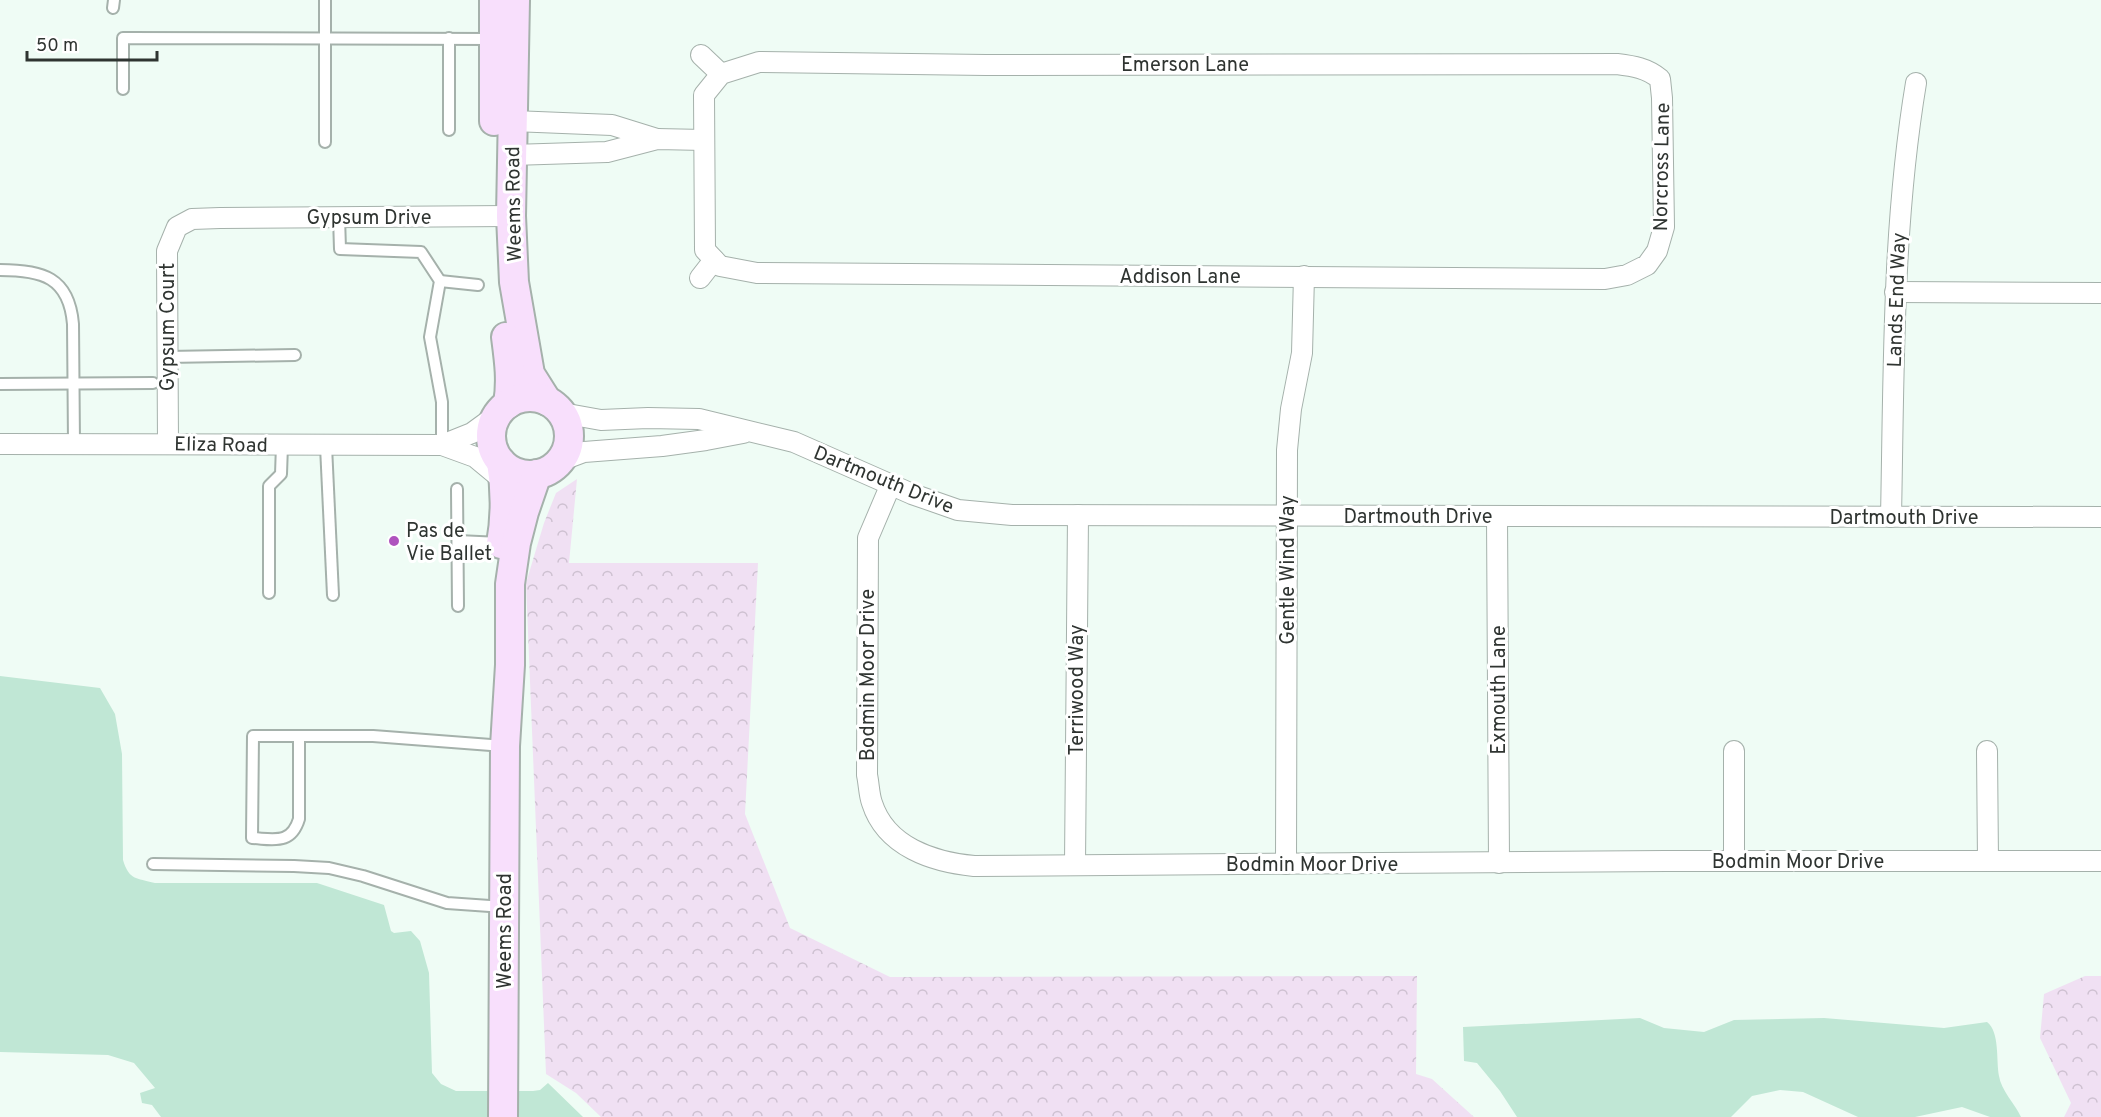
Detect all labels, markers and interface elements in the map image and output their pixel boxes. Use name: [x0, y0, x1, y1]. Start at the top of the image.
scale bar: [27, 24, 158, 62]
text: 50 m: [36, 35, 78, 58]
street label: Emerson Lane: [1121, 53, 1249, 79]
street label: Norcross Lane: [1649, 103, 1677, 232]
street label: Weems Road: [501, 146, 529, 262]
street label: Gypsum Drive: [307, 206, 431, 232]
street label: Lands End Way: [1883, 232, 1913, 368]
street label: Gypsum Court: [156, 263, 182, 391]
street label: Addison Lane: [1119, 265, 1241, 291]
street label: Eliza Road: [174, 432, 268, 460]
street label: Dartmouth Drive: [809, 441, 957, 521]
street label: Gentle Wind Way: [1276, 495, 1302, 645]
street label: Dartmouth Drive: [1343, 505, 1493, 531]
street label: Dartmouth Drive: [1829, 506, 1979, 532]
place label: Pas de Vie Ballet: [406, 519, 492, 568]
marker: Pas de Vie Ballet: [387, 534, 401, 548]
street label: Bodmin Moor Drive: [856, 589, 882, 761]
street label: Terriwood Way: [1065, 624, 1091, 756]
street label: Exmouth Lane: [1487, 625, 1513, 755]
street label: Bodmin Moor Drive: [1712, 850, 1884, 876]
street label: Bodmin Moor Drive: [1226, 853, 1398, 879]
street label: Weems Road: [493, 873, 519, 989]

